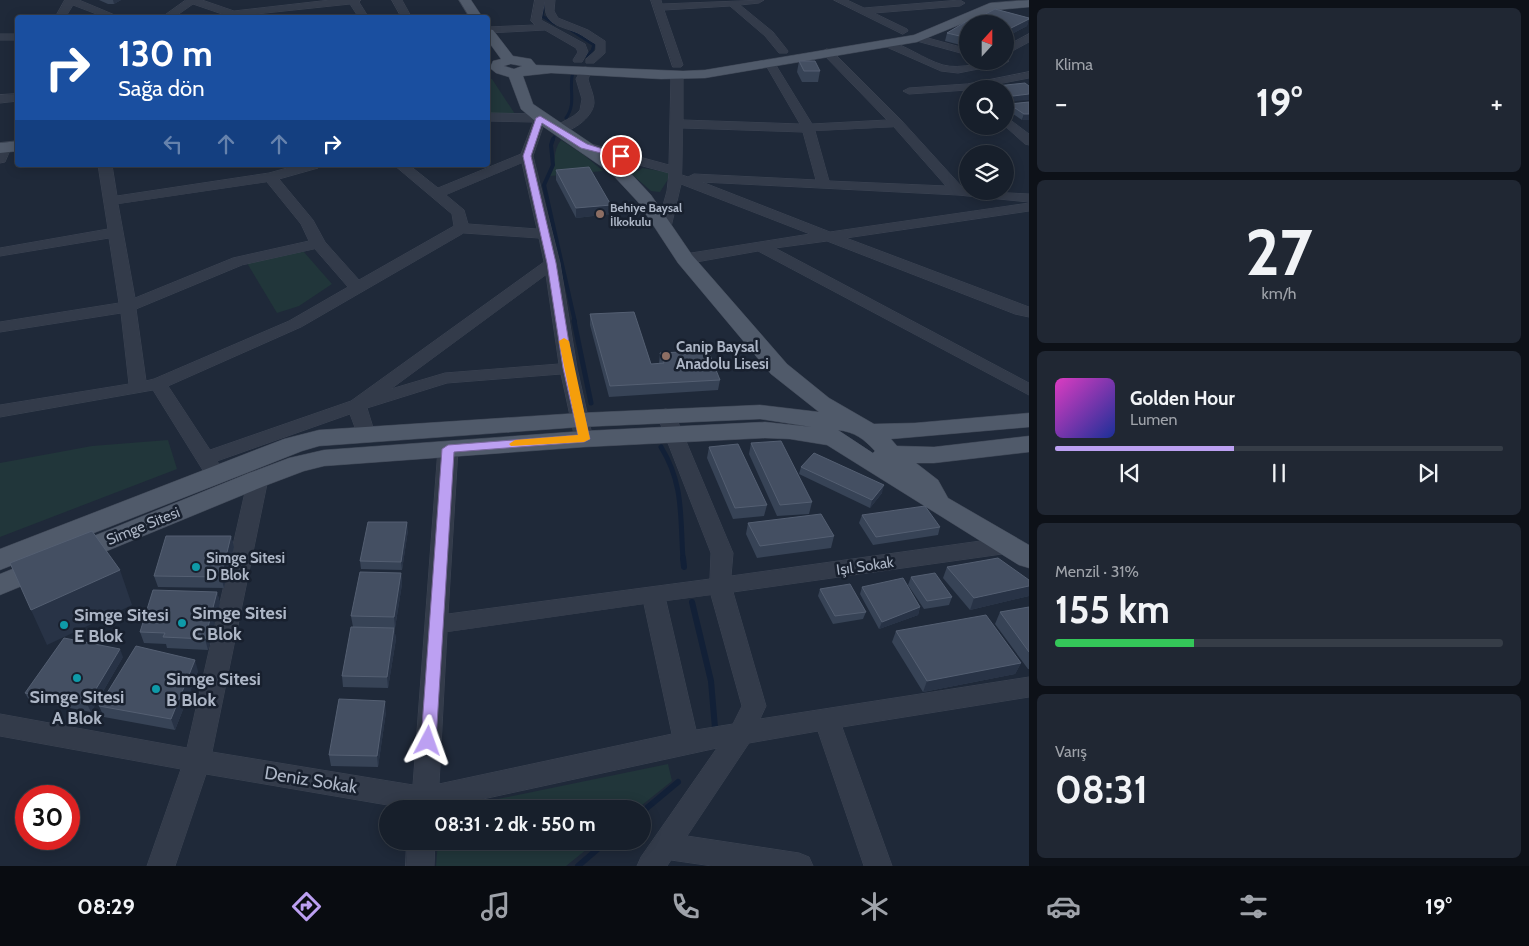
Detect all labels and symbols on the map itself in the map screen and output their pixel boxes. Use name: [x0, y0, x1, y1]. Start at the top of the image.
north arrow: [959, 15, 1014, 70]
pin: [600, 135, 642, 177]
place label: Behiye Baysal İlkokulu: [610, 200, 682, 229]
marker: Behiye Baysal İlkokulu: [594, 208, 606, 220]
place label: Canip Baysal Anadolu Lisesi: [676, 338, 769, 373]
marker: Canip Baysal Anadolu Lisesi: [660, 350, 672, 362]
street label: Simge Sitesi: [104, 503, 182, 549]
place label: Simge Sitesi D Blok: [206, 549, 285, 584]
street label: Işıl Sokak: [835, 553, 895, 579]
marker: Simge Sitesi D Blok: [190, 561, 202, 573]
place label: Simge Sitesi C Blok: [192, 602, 287, 645]
place label: Simge Sitesi E Blok: [74, 604, 169, 647]
marker: Simge Sitesi C Blok: [176, 617, 188, 629]
marker: Simge Sitesi E Blok: [58, 619, 70, 631]
place label: Simge Sitesi B Blok: [166, 668, 261, 711]
marker: Simge Sitesi A Blok: [71, 672, 83, 684]
marker: Simge Sitesi B Blok: [150, 683, 162, 695]
place label: Simge Sitesi A Blok: [30, 686, 124, 729]
position arrow: [401, 714, 453, 766]
street label: Deniz Sokak: [263, 762, 360, 798]
speed limit sign: 30: [15, 785, 80, 850]

